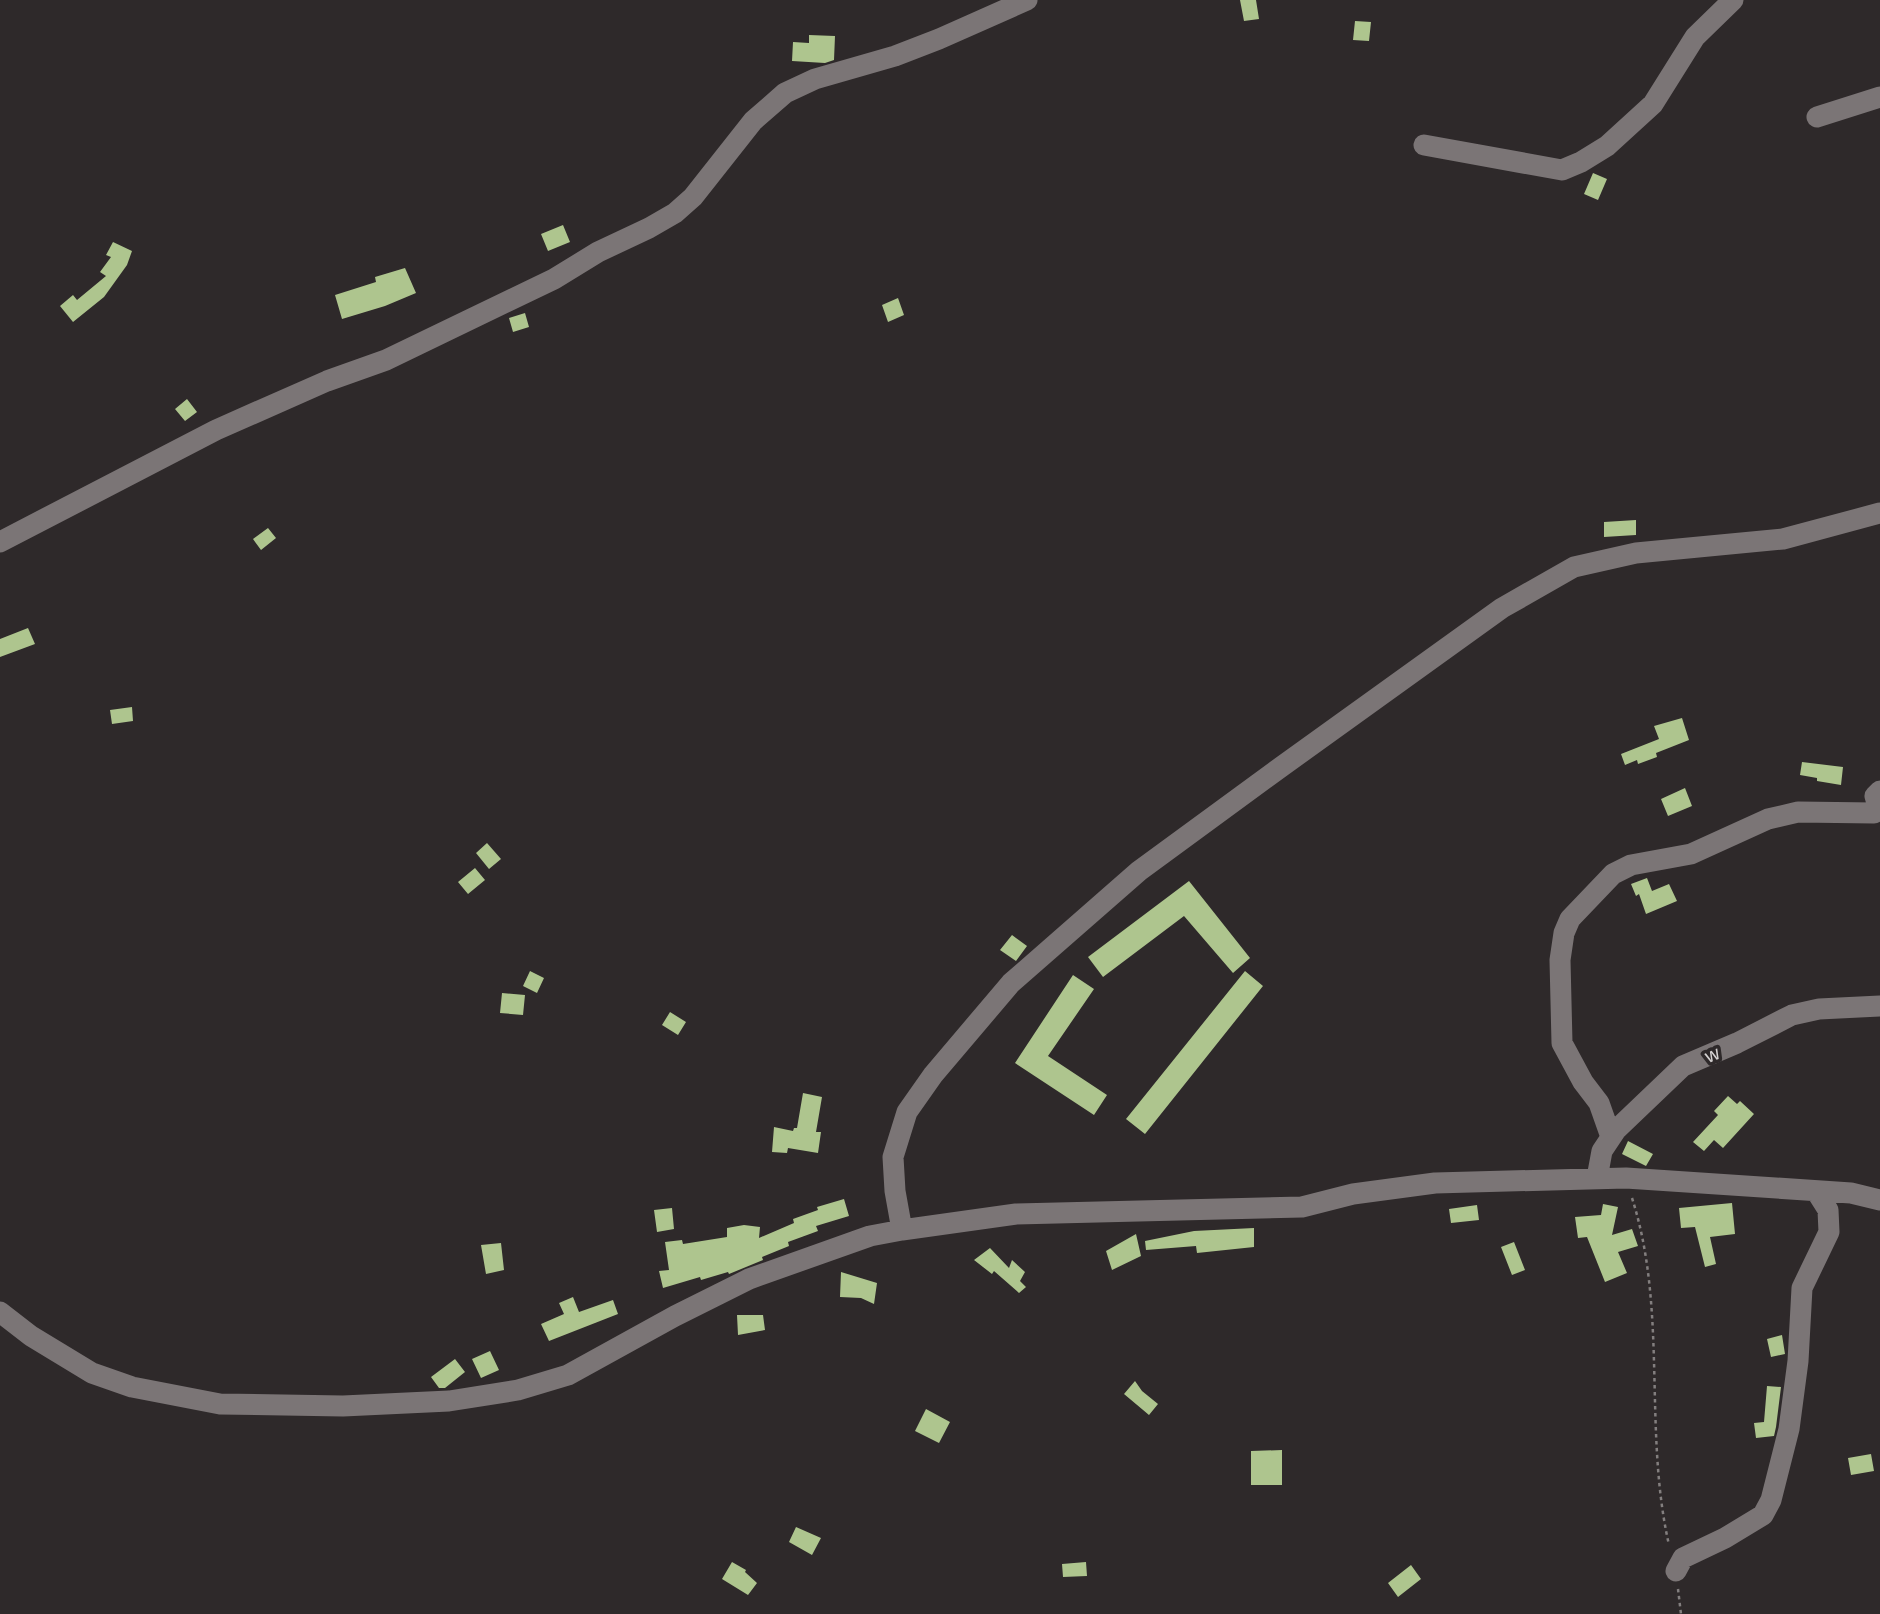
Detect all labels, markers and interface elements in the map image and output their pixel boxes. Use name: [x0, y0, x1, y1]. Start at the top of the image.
street label: w: [1699, 1037, 1725, 1071]

